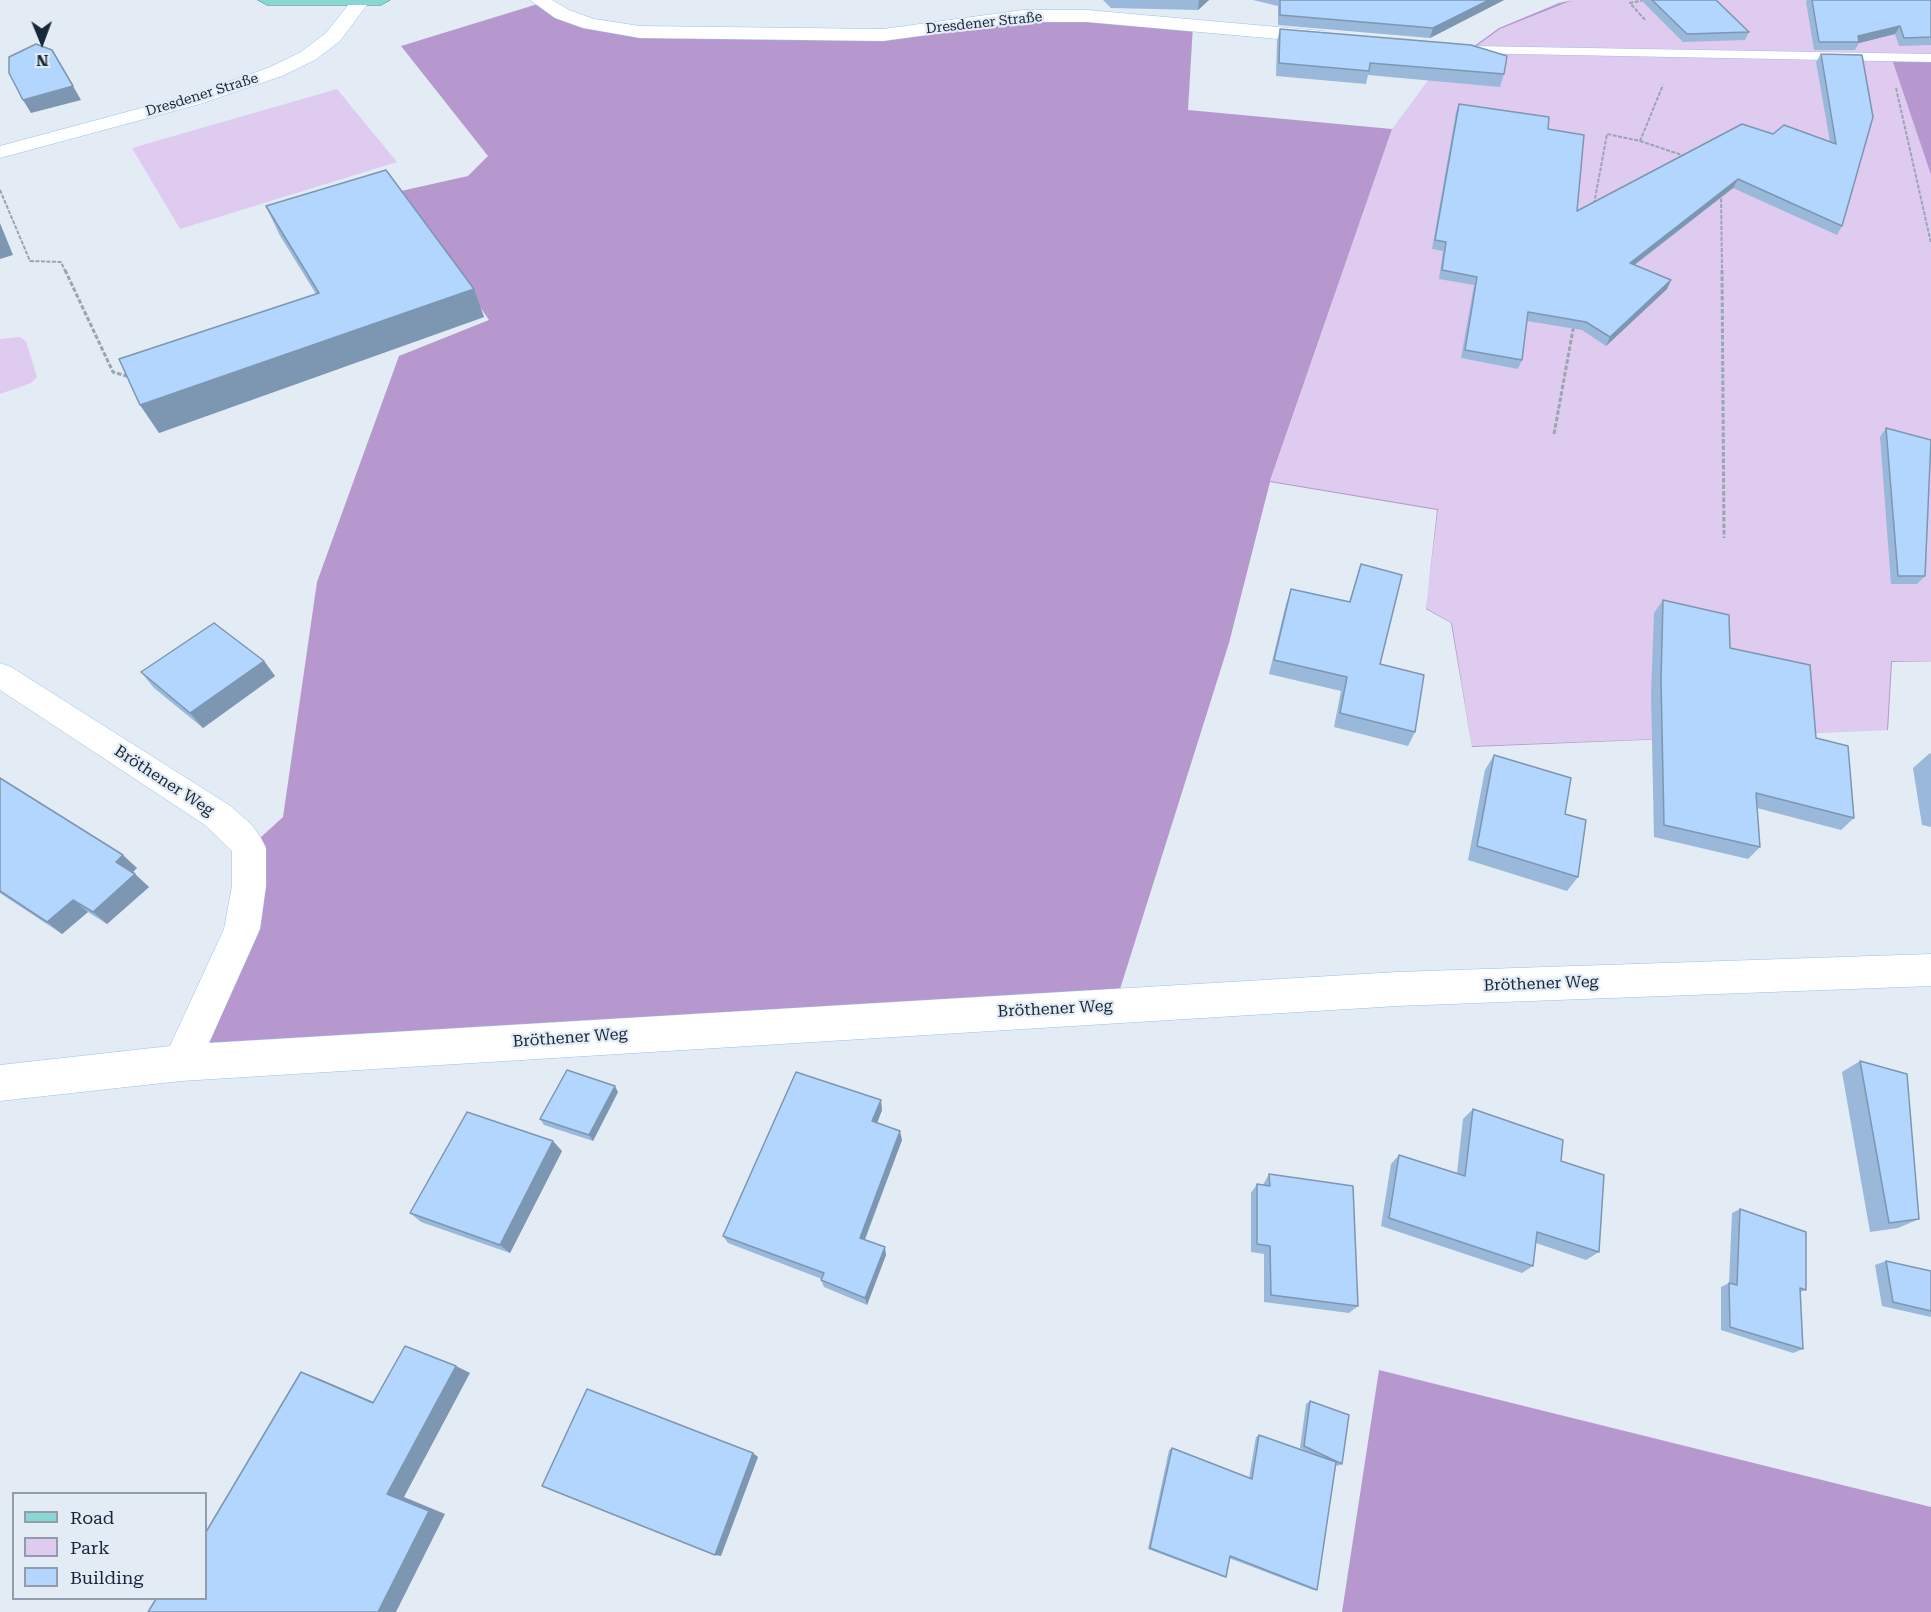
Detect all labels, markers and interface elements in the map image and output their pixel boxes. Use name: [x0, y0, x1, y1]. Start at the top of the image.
street label: Dresdener Straße: [925, 9, 1043, 37]
north arrow: [12, 12, 72, 72]
text: N: [36, 51, 49, 70]
street label: Dresdener Straße: [144, 70, 260, 120]
street label: Bröthener Weg: [110, 742, 218, 820]
street label: Bröthener Weg: [1483, 972, 1599, 996]
street label: Bröthener Weg: [997, 996, 1113, 1022]
street label: Bröthener Weg: [512, 1024, 628, 1052]
legend: [12, 1492, 207, 1600]
text: Road: [70, 1507, 114, 1528]
text: Park: [70, 1537, 110, 1558]
text: Building: [70, 1567, 144, 1588]

